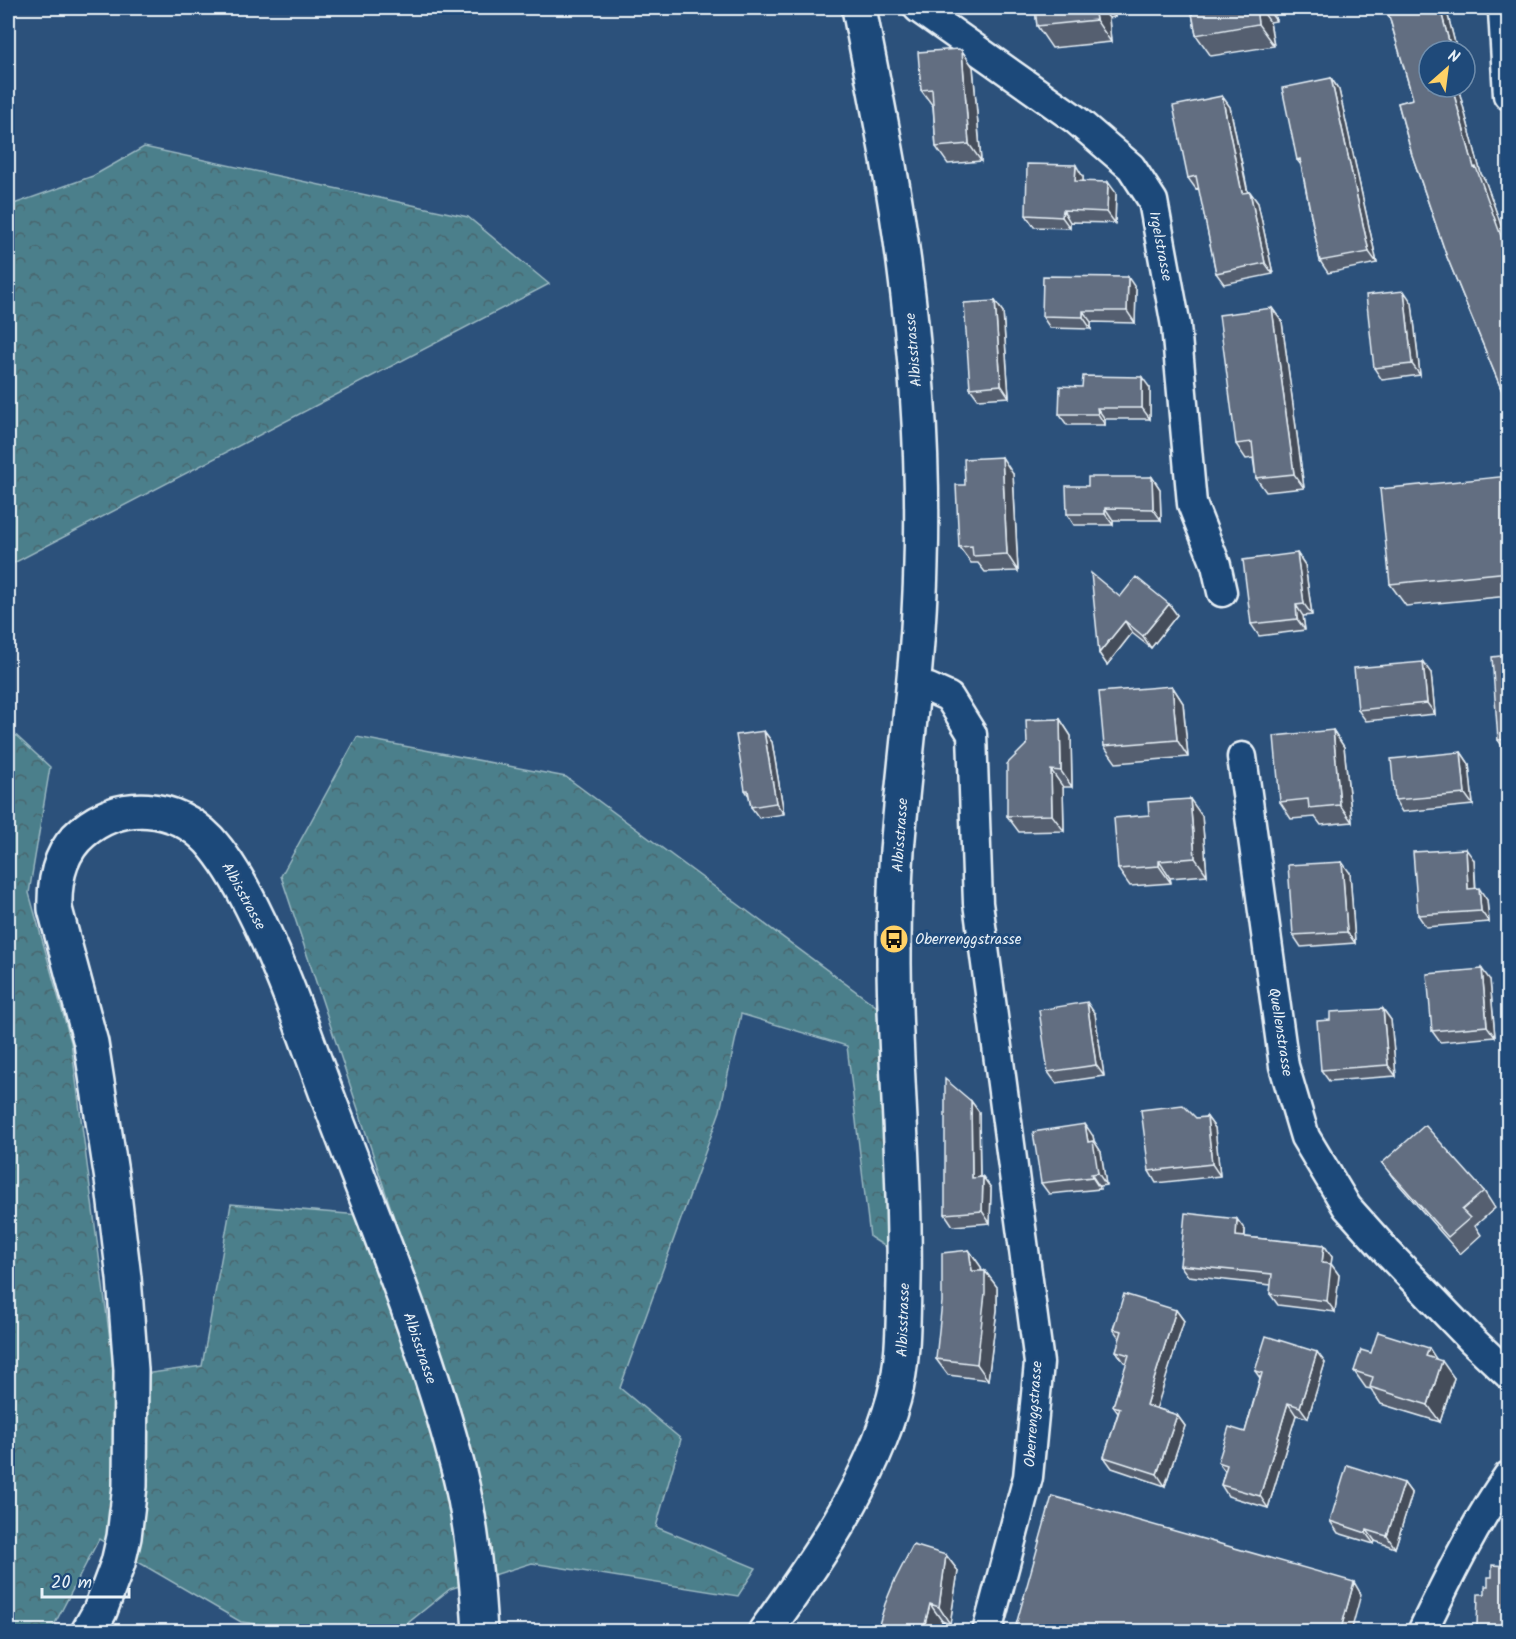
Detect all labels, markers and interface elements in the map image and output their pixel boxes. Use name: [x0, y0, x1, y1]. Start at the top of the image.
north arrow: [1417, 39, 1477, 99]
text: N: [1443, 44, 1464, 70]
street label: Irgelstrasse: [1141, 209, 1179, 284]
street label: Albisstrasse: [899, 312, 929, 388]
street label: Albisstrasse: [886, 797, 916, 873]
street label: Albisstrasse: [215, 858, 272, 935]
bus stop icon: Oberrenggstrasse: [878, 923, 910, 955]
place label: Oberrenggstrasse: [915, 928, 1022, 952]
street label: Quellenstrasse: [1261, 986, 1299, 1078]
street label: Albisstrasse: [891, 1282, 917, 1358]
street label: Albisstrasse: [396, 1309, 443, 1388]
street label: Oberrenggstrasse: [1018, 1360, 1050, 1468]
scale bar: [42, 1561, 129, 1599]
text: 20 m: [51, 1569, 92, 1598]

